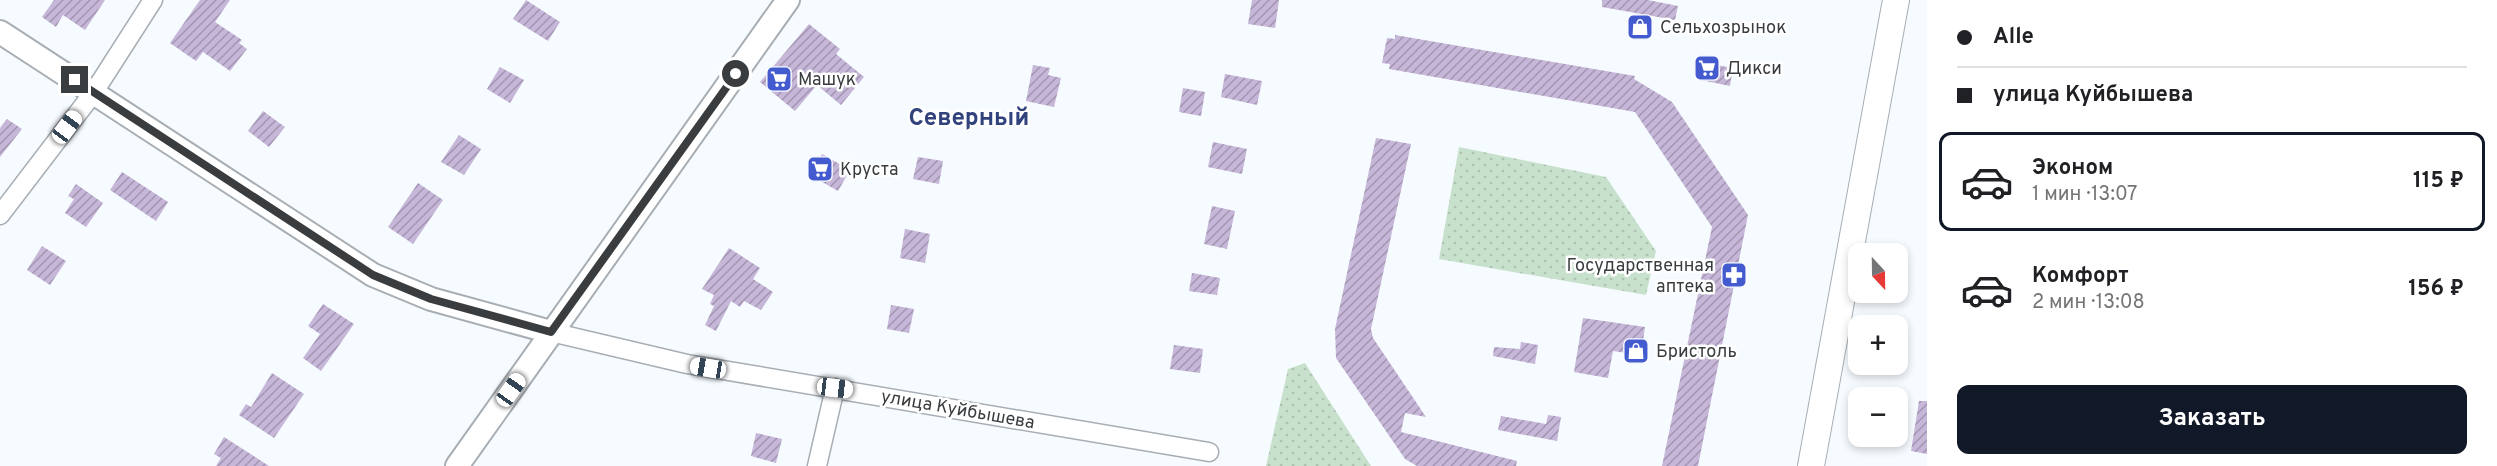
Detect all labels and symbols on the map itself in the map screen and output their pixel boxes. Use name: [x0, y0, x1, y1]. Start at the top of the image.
shop icon: Сельхозрынок: [1625, 12, 1655, 42]
place label: Сельхозрынок: [1660, 17, 1786, 40]
supermarket icon: Дикси: [1692, 53, 1722, 83]
place label: Дикси: [1726, 58, 1782, 81]
route start: [722, 60, 749, 87]
supermarket icon: Машук: [764, 64, 794, 94]
route end: [61, 66, 88, 93]
place label: Машук: [798, 69, 856, 92]
district label: Северный: [909, 104, 1029, 134]
car: [49, 107, 85, 147]
supermarket icon: Круста: [805, 154, 835, 184]
place label: Круста: [840, 159, 898, 182]
north arrow: [1848, 243, 1908, 303]
place label: Государственная аптека: [1566, 255, 1714, 299]
pharmacy icon: Государственная аптека: [1719, 260, 1749, 290]
shop icon: Бристоль: [1621, 336, 1651, 366]
place label: Бристоль: [1656, 341, 1737, 364]
car: [689, 356, 727, 380]
car: [493, 370, 529, 410]
car: [816, 377, 854, 399]
street label: улица Куйбышева: [879, 386, 1036, 435]

